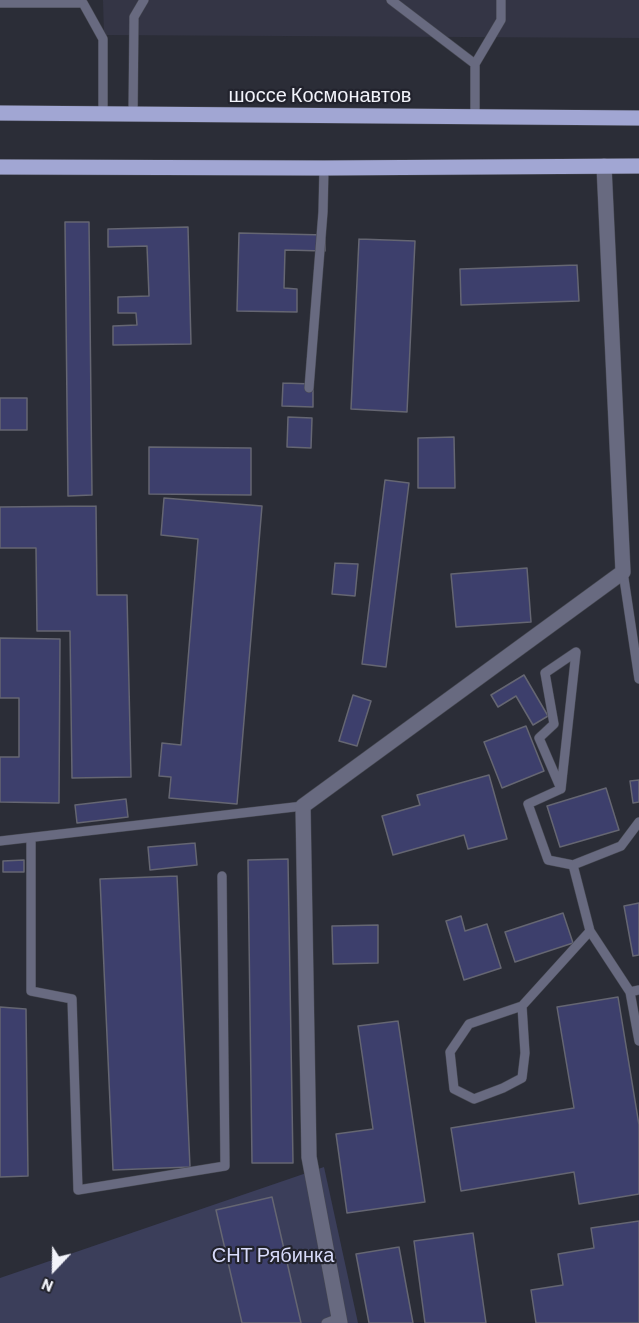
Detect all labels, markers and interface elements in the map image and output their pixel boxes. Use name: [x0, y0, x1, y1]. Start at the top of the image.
street label: шоссе Космонавтов: [229, 83, 411, 107]
north arrow: [24, 1239, 84, 1299]
park label: СНТ Рябинка: [212, 1243, 334, 1267]
text: N: [39, 1275, 56, 1297]

